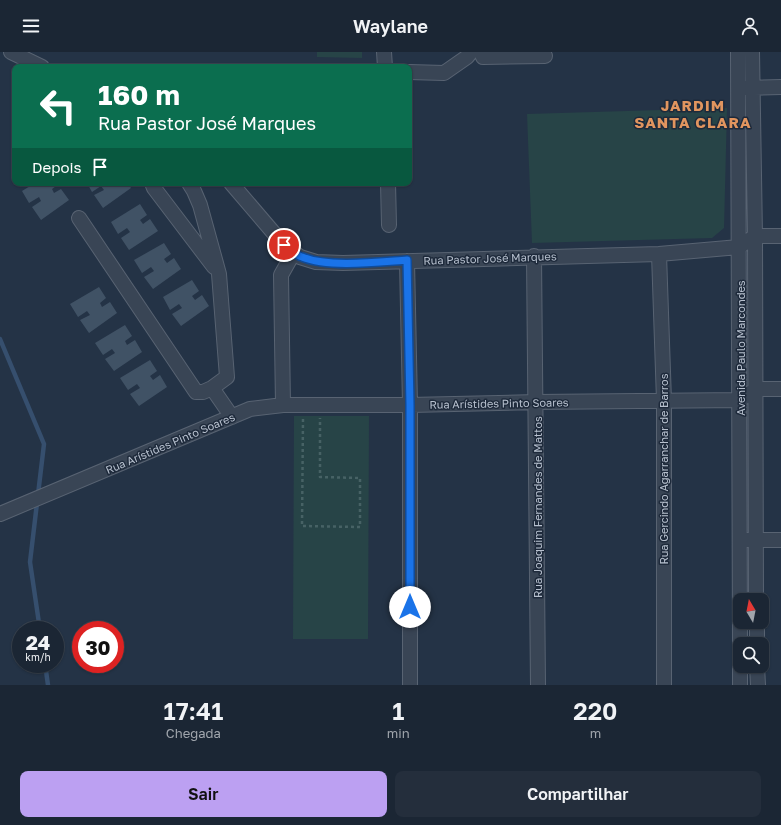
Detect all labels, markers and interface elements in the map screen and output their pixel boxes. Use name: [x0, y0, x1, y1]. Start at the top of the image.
icon: menu: [20, 15, 42, 37]
text: Waylane: [353, 15, 428, 37]
icon: person: [739, 15, 761, 37]
text: 160 m: [98, 78, 180, 111]
icon: left: [32, 80, 84, 132]
district label: JARDIM SANTA CLARA: [634, 96, 752, 131]
text: Rua Pastor José Marques: [98, 112, 316, 134]
icon: arrive: [89, 156, 111, 178]
text: Depois: [32, 158, 81, 176]
pin: [267, 228, 301, 262]
icon: arrive: [273, 234, 295, 256]
street label: Rua Pastor José Marques: [423, 249, 557, 267]
street label: Avenida Paulo Marcondes: [734, 280, 747, 416]
street label: Rua Gercindo Agarranchar de Barros: [657, 373, 670, 565]
street label: Rua Arístides Pinto Soares: [429, 395, 569, 411]
street label: Rua Arístides Pinto Soares: [103, 410, 237, 476]
street label: Rua Joaquim Fernandes de Mattos: [531, 416, 544, 598]
position arrow: [389, 586, 431, 628]
north arrow: [733, 593, 769, 629]
map controls: [733, 593, 769, 673]
speed limit sign: 30: [72, 621, 124, 673]
text: 24: [26, 630, 50, 654]
button: search: [733, 637, 769, 673]
text: km/h: [25, 651, 51, 663]
text: 17:41: [164, 696, 223, 725]
text: 1: [392, 696, 404, 725]
text: 220: [573, 696, 617, 725]
text: Chegada: [166, 725, 221, 741]
text: min: [387, 725, 410, 741]
text: m: [590, 725, 601, 741]
button: Sair: [20, 771, 387, 817]
button: Compartilhar: [395, 771, 761, 817]

